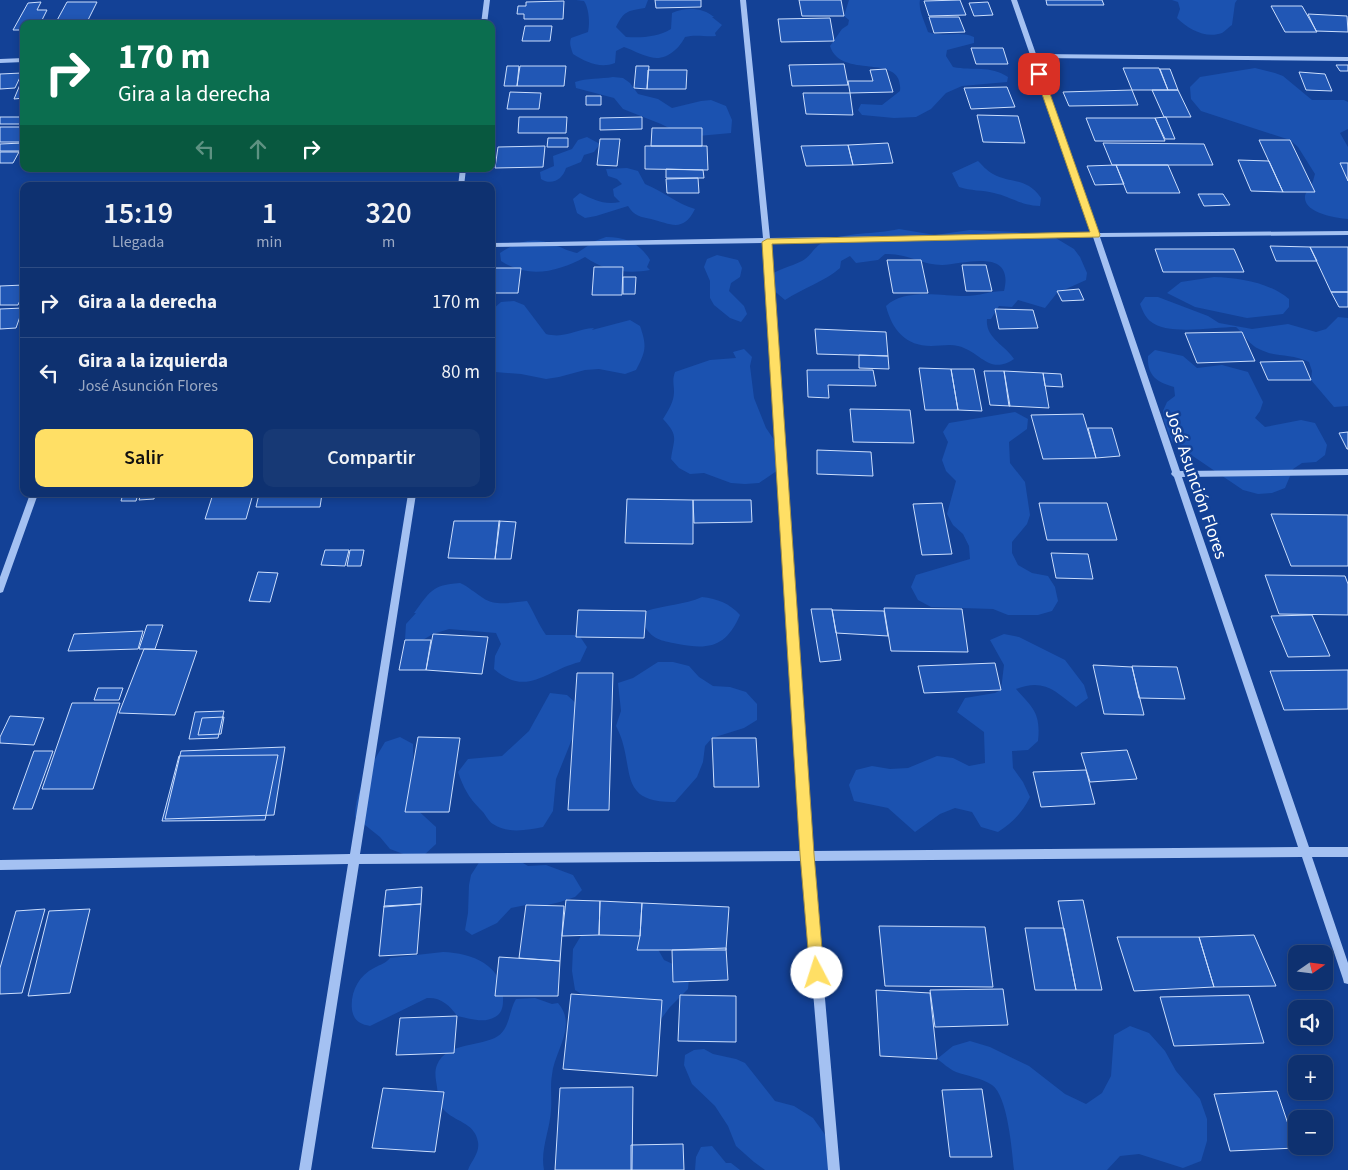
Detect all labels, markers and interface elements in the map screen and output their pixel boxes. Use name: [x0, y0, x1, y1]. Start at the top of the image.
text: 170 m: [118, 32, 210, 82]
icon: right: [35, 40, 100, 105]
pin: [1018, 53, 1060, 95]
icon: arrive: [1025, 60, 1053, 88]
text: Gira a la derecha: [118, 78, 271, 110]
icon: left: [191, 135, 219, 163]
icon: ahead: [244, 135, 272, 163]
icon: right: [297, 135, 325, 163]
text: 15:19: [103, 192, 173, 235]
text: 1: [262, 192, 277, 235]
text: 320: [366, 192, 412, 235]
text: Llegada: [112, 231, 164, 253]
text: min: [256, 231, 282, 253]
text: m: [382, 231, 395, 253]
icon: right: [35, 289, 63, 317]
text: Gira a la derecha: [78, 289, 217, 316]
text: 170 m: [432, 289, 480, 316]
text: Gira a la izquierda: [78, 348, 228, 375]
icon: left: [35, 359, 63, 387]
text: 80 m: [442, 359, 480, 386]
text: José Asunción Flores: [78, 375, 218, 397]
street label: José Asunción Flores: [1159, 406, 1233, 562]
button: Salir: [35, 429, 253, 487]
button: Compartir: [263, 429, 480, 487]
north arrow: [1288, 945, 1332, 990]
map controls: [1288, 945, 1333, 1155]
position arrow: [790, 946, 842, 998]
button: sound: [1288, 1000, 1333, 1045]
button: +: [1288, 1055, 1333, 1100]
button: −: [1288, 1110, 1333, 1155]

